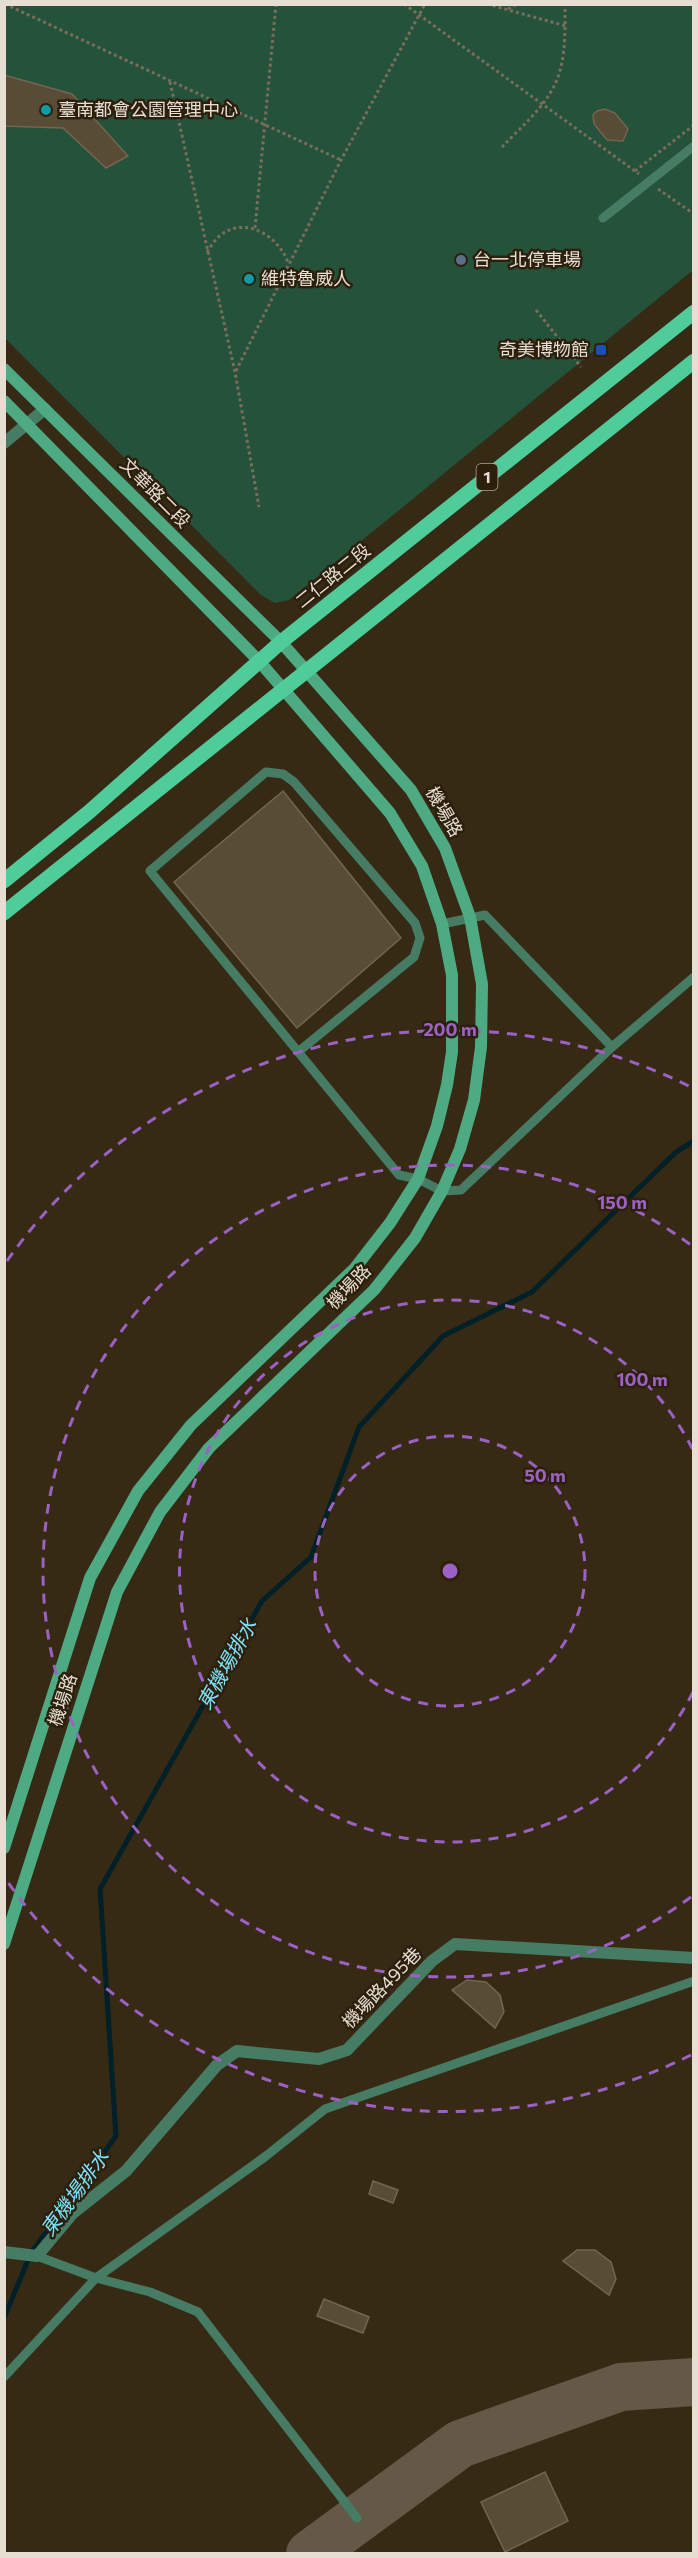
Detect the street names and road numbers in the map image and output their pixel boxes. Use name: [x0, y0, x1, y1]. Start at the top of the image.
street label: 文華路二段: [116, 453, 195, 532]
road number: 1: [476, 464, 498, 490]
street label: 二仁路二段: [290, 538, 374, 612]
street label: 機場路: [422, 783, 468, 840]
street label: 機場路: [322, 1259, 375, 1313]
street label: 機場路: [43, 1671, 81, 1729]
street label: 機場路495巷: [337, 1942, 425, 2032]

